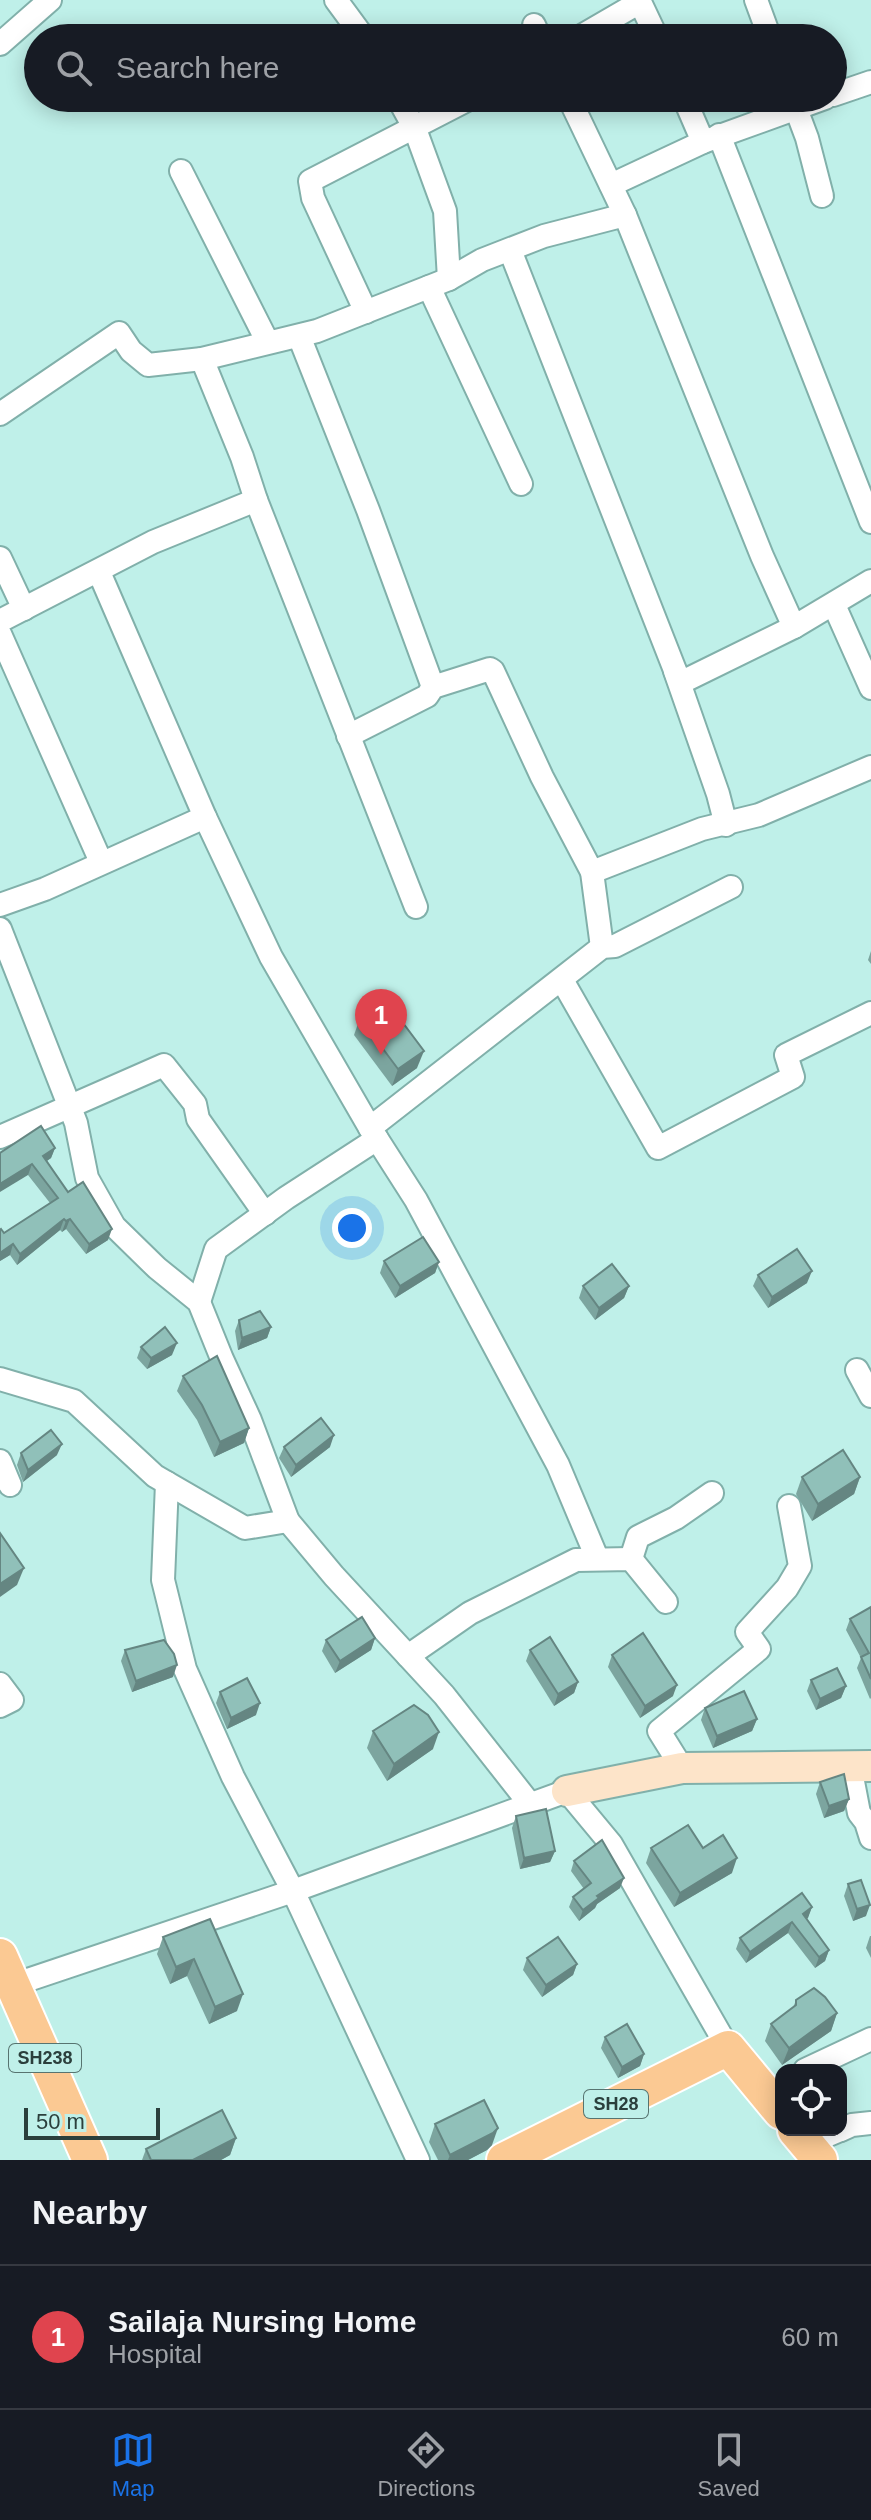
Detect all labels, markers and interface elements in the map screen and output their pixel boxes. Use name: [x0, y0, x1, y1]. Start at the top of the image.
search box: [24, 24, 847, 112]
icon: search: [52, 46, 96, 90]
text: Search here: [116, 51, 279, 84]
pin: 1: [355, 989, 407, 1055]
your location: [332, 1208, 372, 1248]
road number: SH238: [9, 2044, 81, 2072]
map controls: [775, 2064, 847, 2136]
button: locate: [775, 2064, 847, 2136]
road number: SH28: [584, 2090, 648, 2118]
scale bar: [24, 2104, 160, 2140]
text: 50 m: [36, 2109, 85, 2134]
text: Nearby: [32, 2193, 147, 2231]
text: Sailaja Nursing Home: [108, 2305, 416, 2338]
text: 1: [51, 2322, 65, 2352]
text: 60 m: [781, 2322, 839, 2352]
text: Hospital: [108, 2339, 202, 2369]
tab: Map: [111, 2428, 155, 2502]
tab: Directions: [377, 2428, 475, 2502]
tab: Saved: [697, 2428, 760, 2502]

